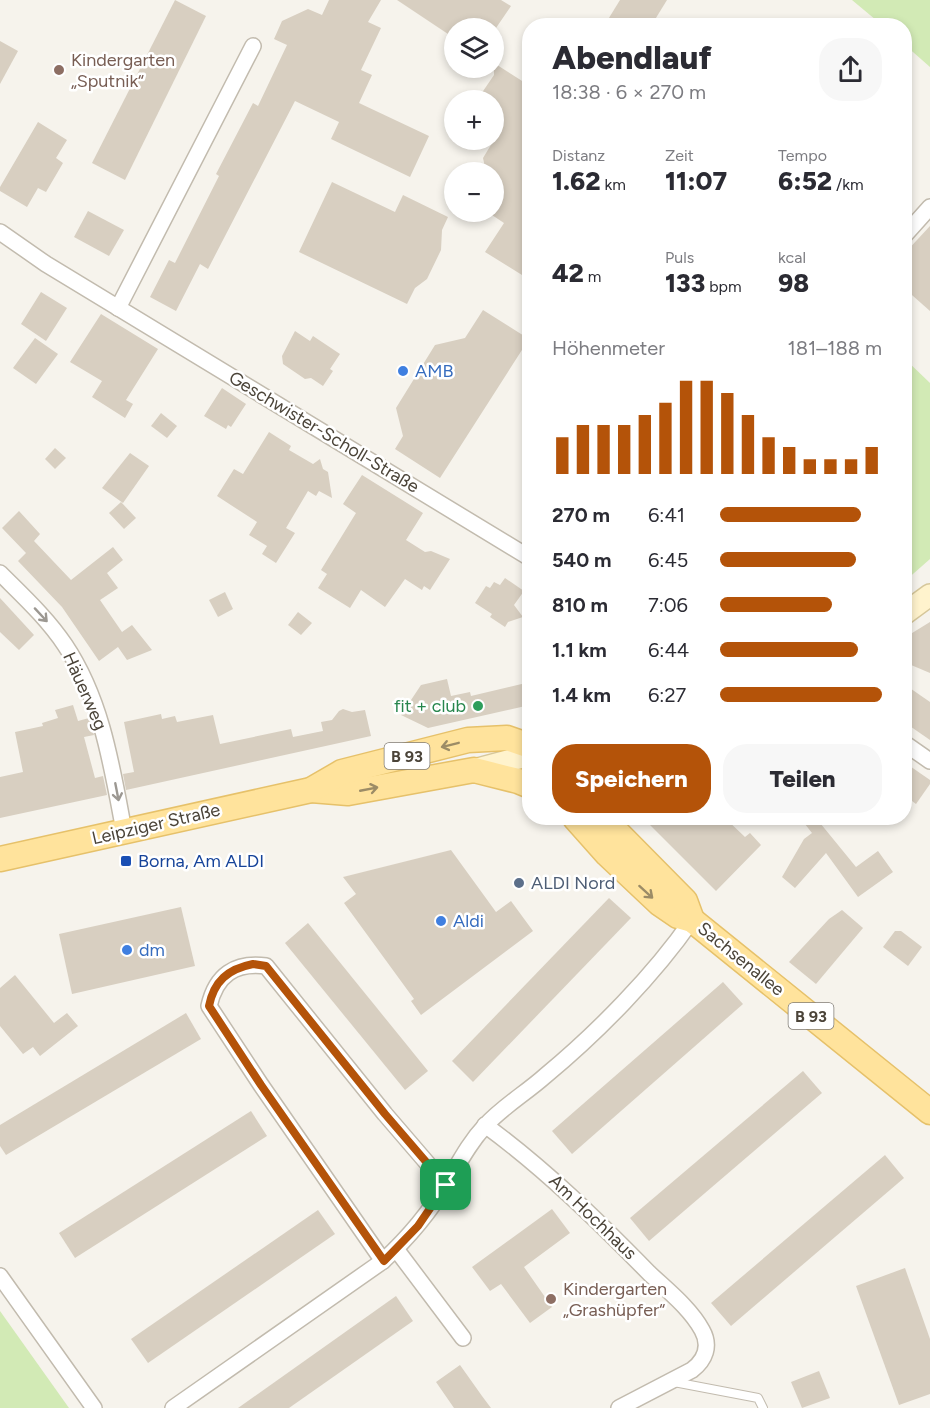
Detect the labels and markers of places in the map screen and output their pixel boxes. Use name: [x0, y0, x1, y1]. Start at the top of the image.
place label: Kindergarten „Sputnik“: [71, 49, 175, 92]
marker: Kindergarten „Sputnik“: [52, 63, 66, 77]
place label: AMB: [415, 360, 453, 382]
marker: AMB: [396, 364, 410, 378]
place label: fit + club: [394, 695, 466, 717]
marker: fit + club: [471, 699, 485, 713]
place label: Borna, Am ALDI: [138, 850, 264, 872]
marker: Borna, Am ALDI: [119, 854, 133, 868]
place label: ALDI Nord: [531, 872, 615, 894]
marker: ALDI Nord: [512, 876, 526, 890]
place label: Aldi: [453, 910, 484, 932]
marker: Aldi: [434, 914, 448, 928]
place label: dm: [139, 939, 165, 961]
marker: dm: [120, 943, 134, 957]
pin: [420, 1159, 471, 1210]
place label: Kindergarten „Grashüpfer“: [563, 1278, 667, 1321]
marker: Kindergarten „Grashüpfer“: [544, 1292, 558, 1306]

